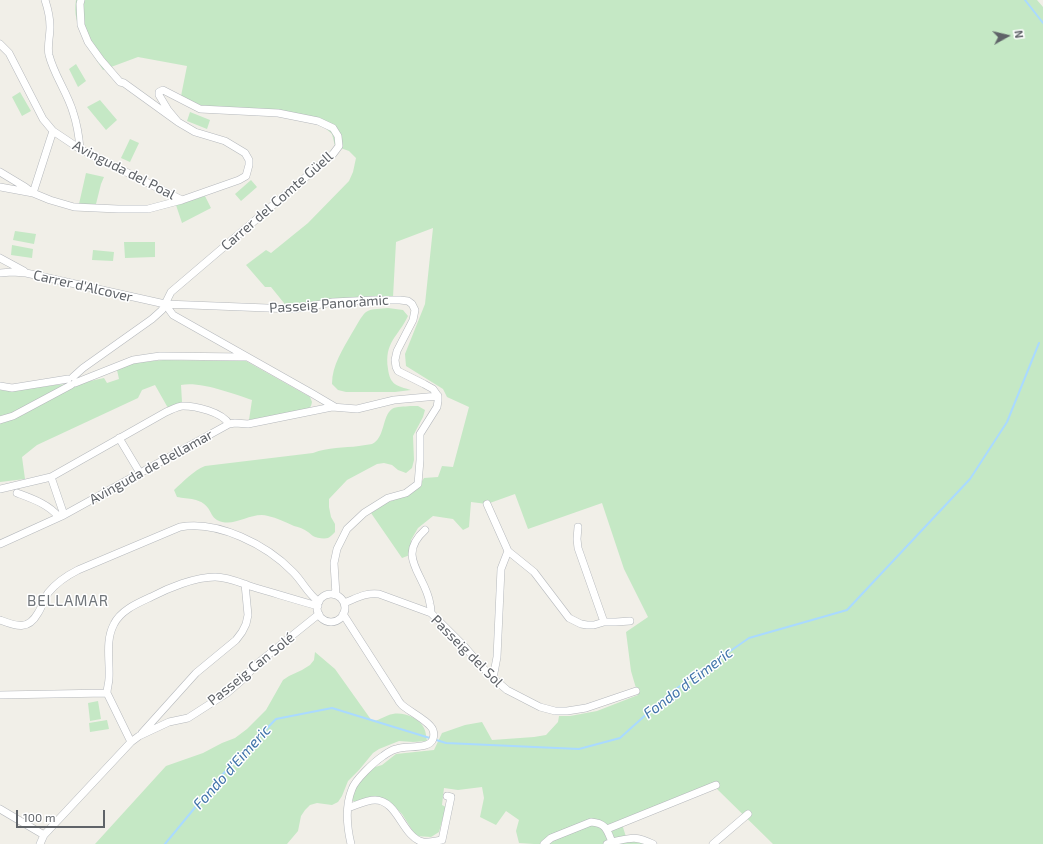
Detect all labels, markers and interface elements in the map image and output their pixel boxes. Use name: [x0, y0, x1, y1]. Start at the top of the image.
north arrow: [987, 16, 1027, 56]
text: N: [1012, 29, 1026, 39]
street label: Avinguda del Poal: [70, 137, 178, 203]
street label: Carrer del Comte Güell: [218, 148, 336, 254]
street label: Carrer d'Alcover: [32, 266, 134, 306]
street label: Passeig Panoràmic: [269, 291, 389, 317]
street label: Avinguda de Bellamar: [86, 426, 216, 508]
district label: BELLAMAR: [27, 592, 109, 610]
street label: Passeig del Sol: [428, 612, 506, 690]
street label: Passeig Can Solé: [204, 629, 298, 709]
water label: Fondo d'Eimeric: [640, 644, 736, 722]
water label: Fondo d'Eimeric: [189, 721, 275, 813]
scale bar: [18, 802, 107, 828]
text: 100 m: [23, 810, 55, 824]

